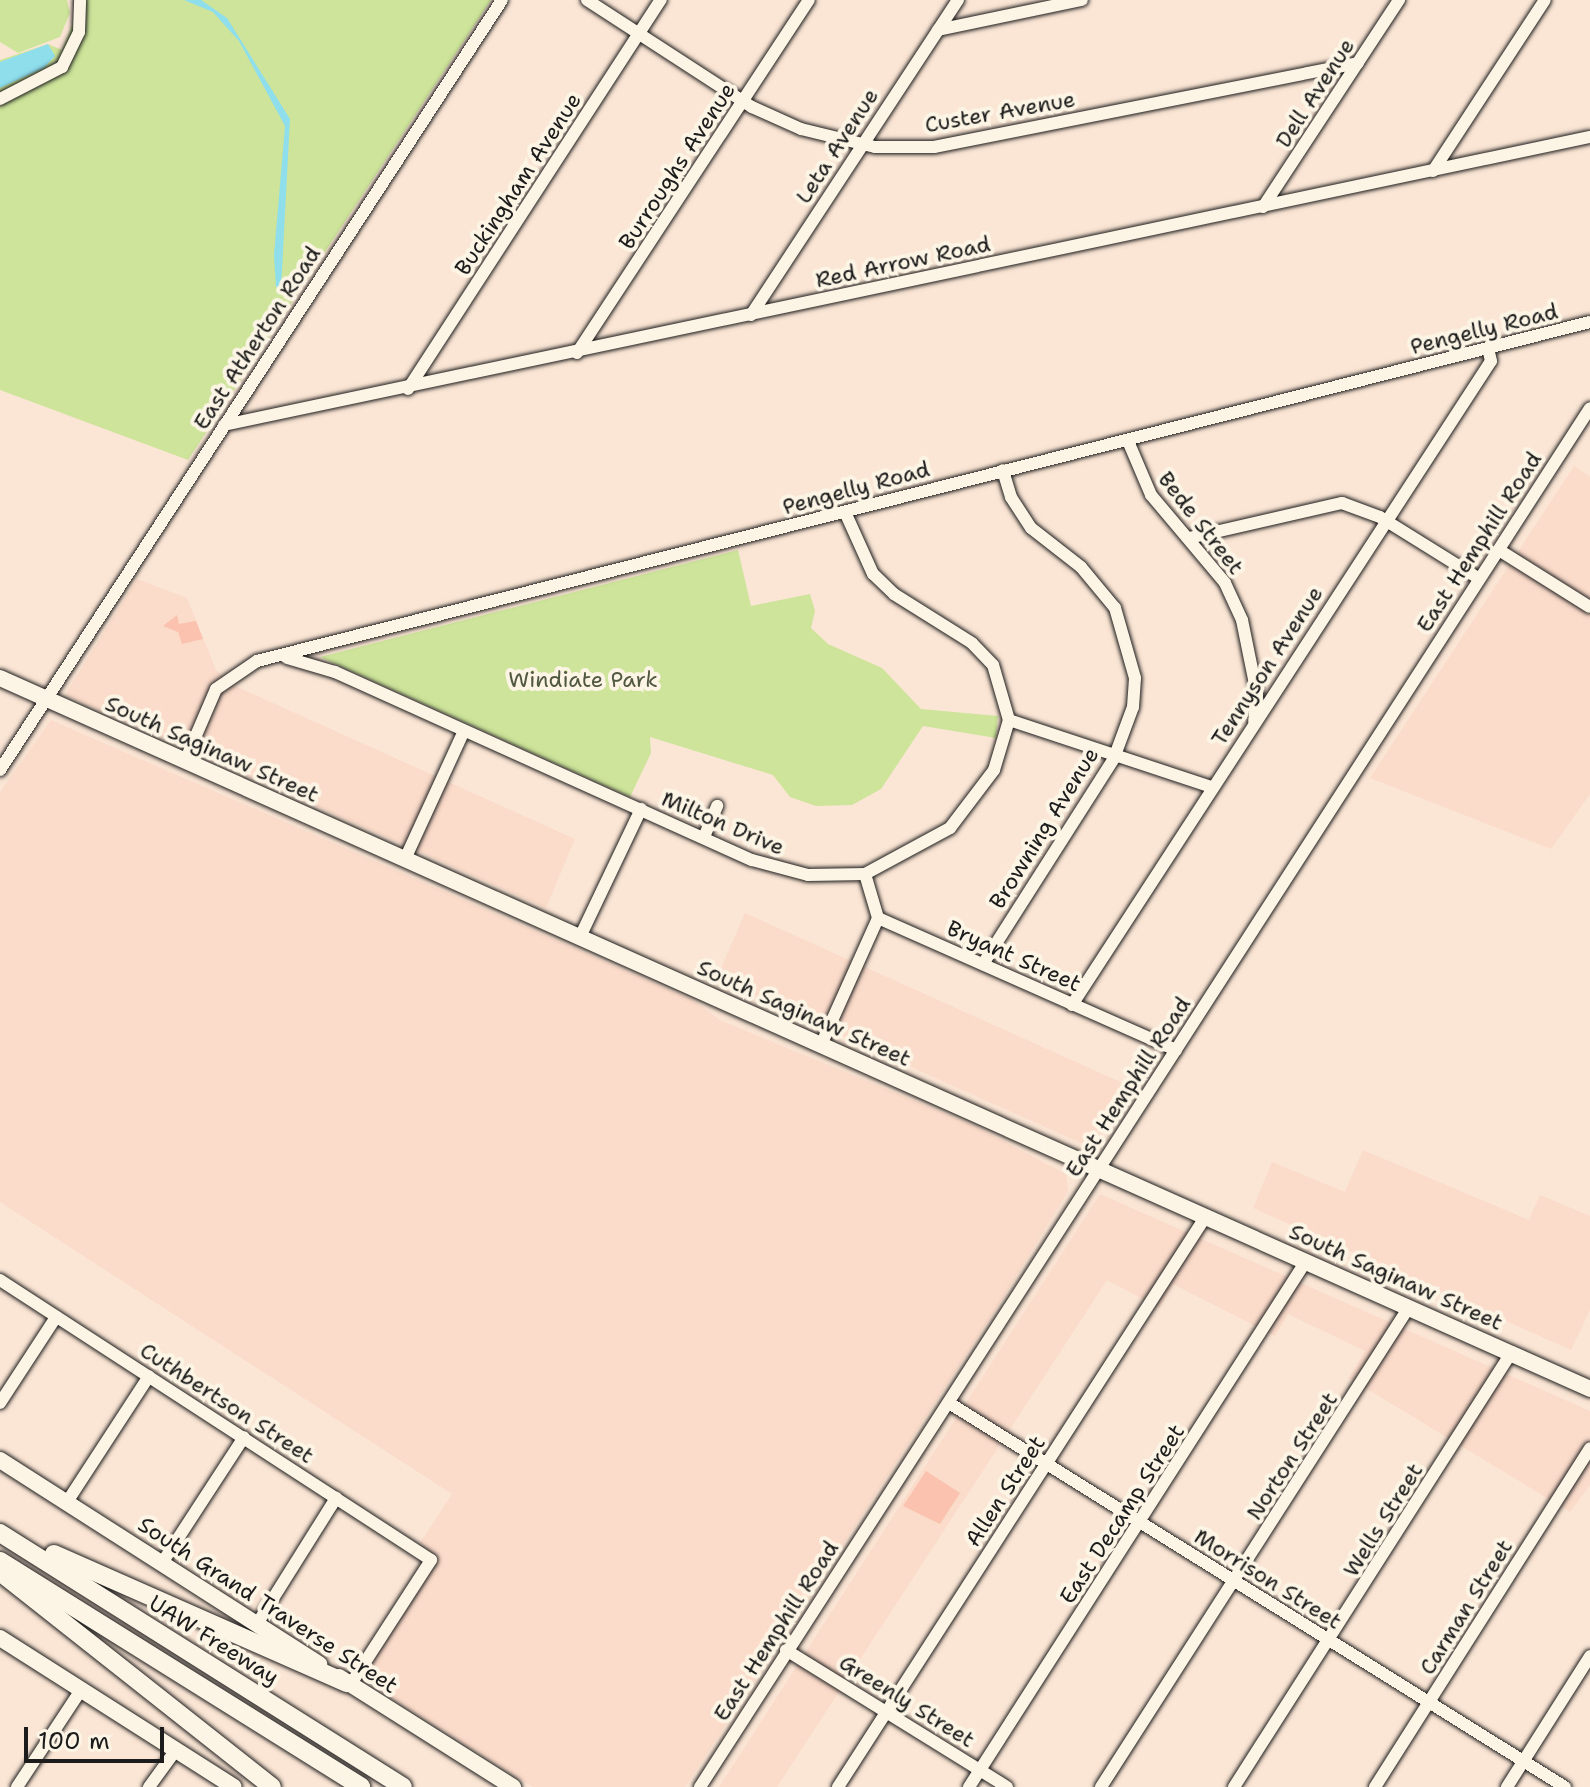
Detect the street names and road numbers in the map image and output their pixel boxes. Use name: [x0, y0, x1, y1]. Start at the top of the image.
street label: Dell Avenue: [1270, 33, 1360, 153]
street label: Burroughs Avenue: [613, 78, 741, 254]
street label: Leta Avenue: [790, 84, 884, 208]
street label: Custer Avenue: [923, 86, 1077, 138]
street label: Buckingham Avenue: [449, 88, 587, 280]
street label: Red Arrow Road: [813, 231, 993, 293]
street label: East Atherton Road: [188, 241, 326, 435]
street label: Pengelly Road: [1407, 298, 1561, 360]
street label: East Hemphill Road: [1411, 447, 1547, 637]
street label: Pengelly Road: [780, 456, 932, 520]
street label: Bede Street: [1153, 466, 1249, 580]
street label: Tennyson Avenue: [1206, 581, 1328, 751]
street label: South Saginaw Street: [101, 690, 323, 808]
street label: Browning Avenue: [984, 742, 1104, 914]
street label: Milton Drive: [658, 785, 788, 861]
street label: Bryant Street: [943, 915, 1085, 997]
street label: South Saginaw Street: [693, 954, 915, 1072]
street label: East Hemphill Road: [1060, 992, 1196, 1182]
street label: South Saginaw Street: [1285, 1218, 1507, 1336]
street label: Cuthbertson Street: [135, 1337, 319, 1469]
street label: Norton Street: [1241, 1387, 1343, 1525]
street label: East Decamp Street: [1054, 1419, 1190, 1609]
street label: Allen Street: [959, 1431, 1051, 1551]
street label: Wells Street: [1338, 1458, 1428, 1582]
street label: South Grand Traverse Street: [133, 1511, 403, 1699]
street label: Morrison Street: [1189, 1523, 1347, 1635]
street label: Carman Street: [1414, 1535, 1518, 1679]
street label: East Hemphill Road: [708, 1536, 844, 1726]
street label: UAW Freeway: [144, 1589, 284, 1691]
street label: Greenly Street: [834, 1649, 980, 1753]

